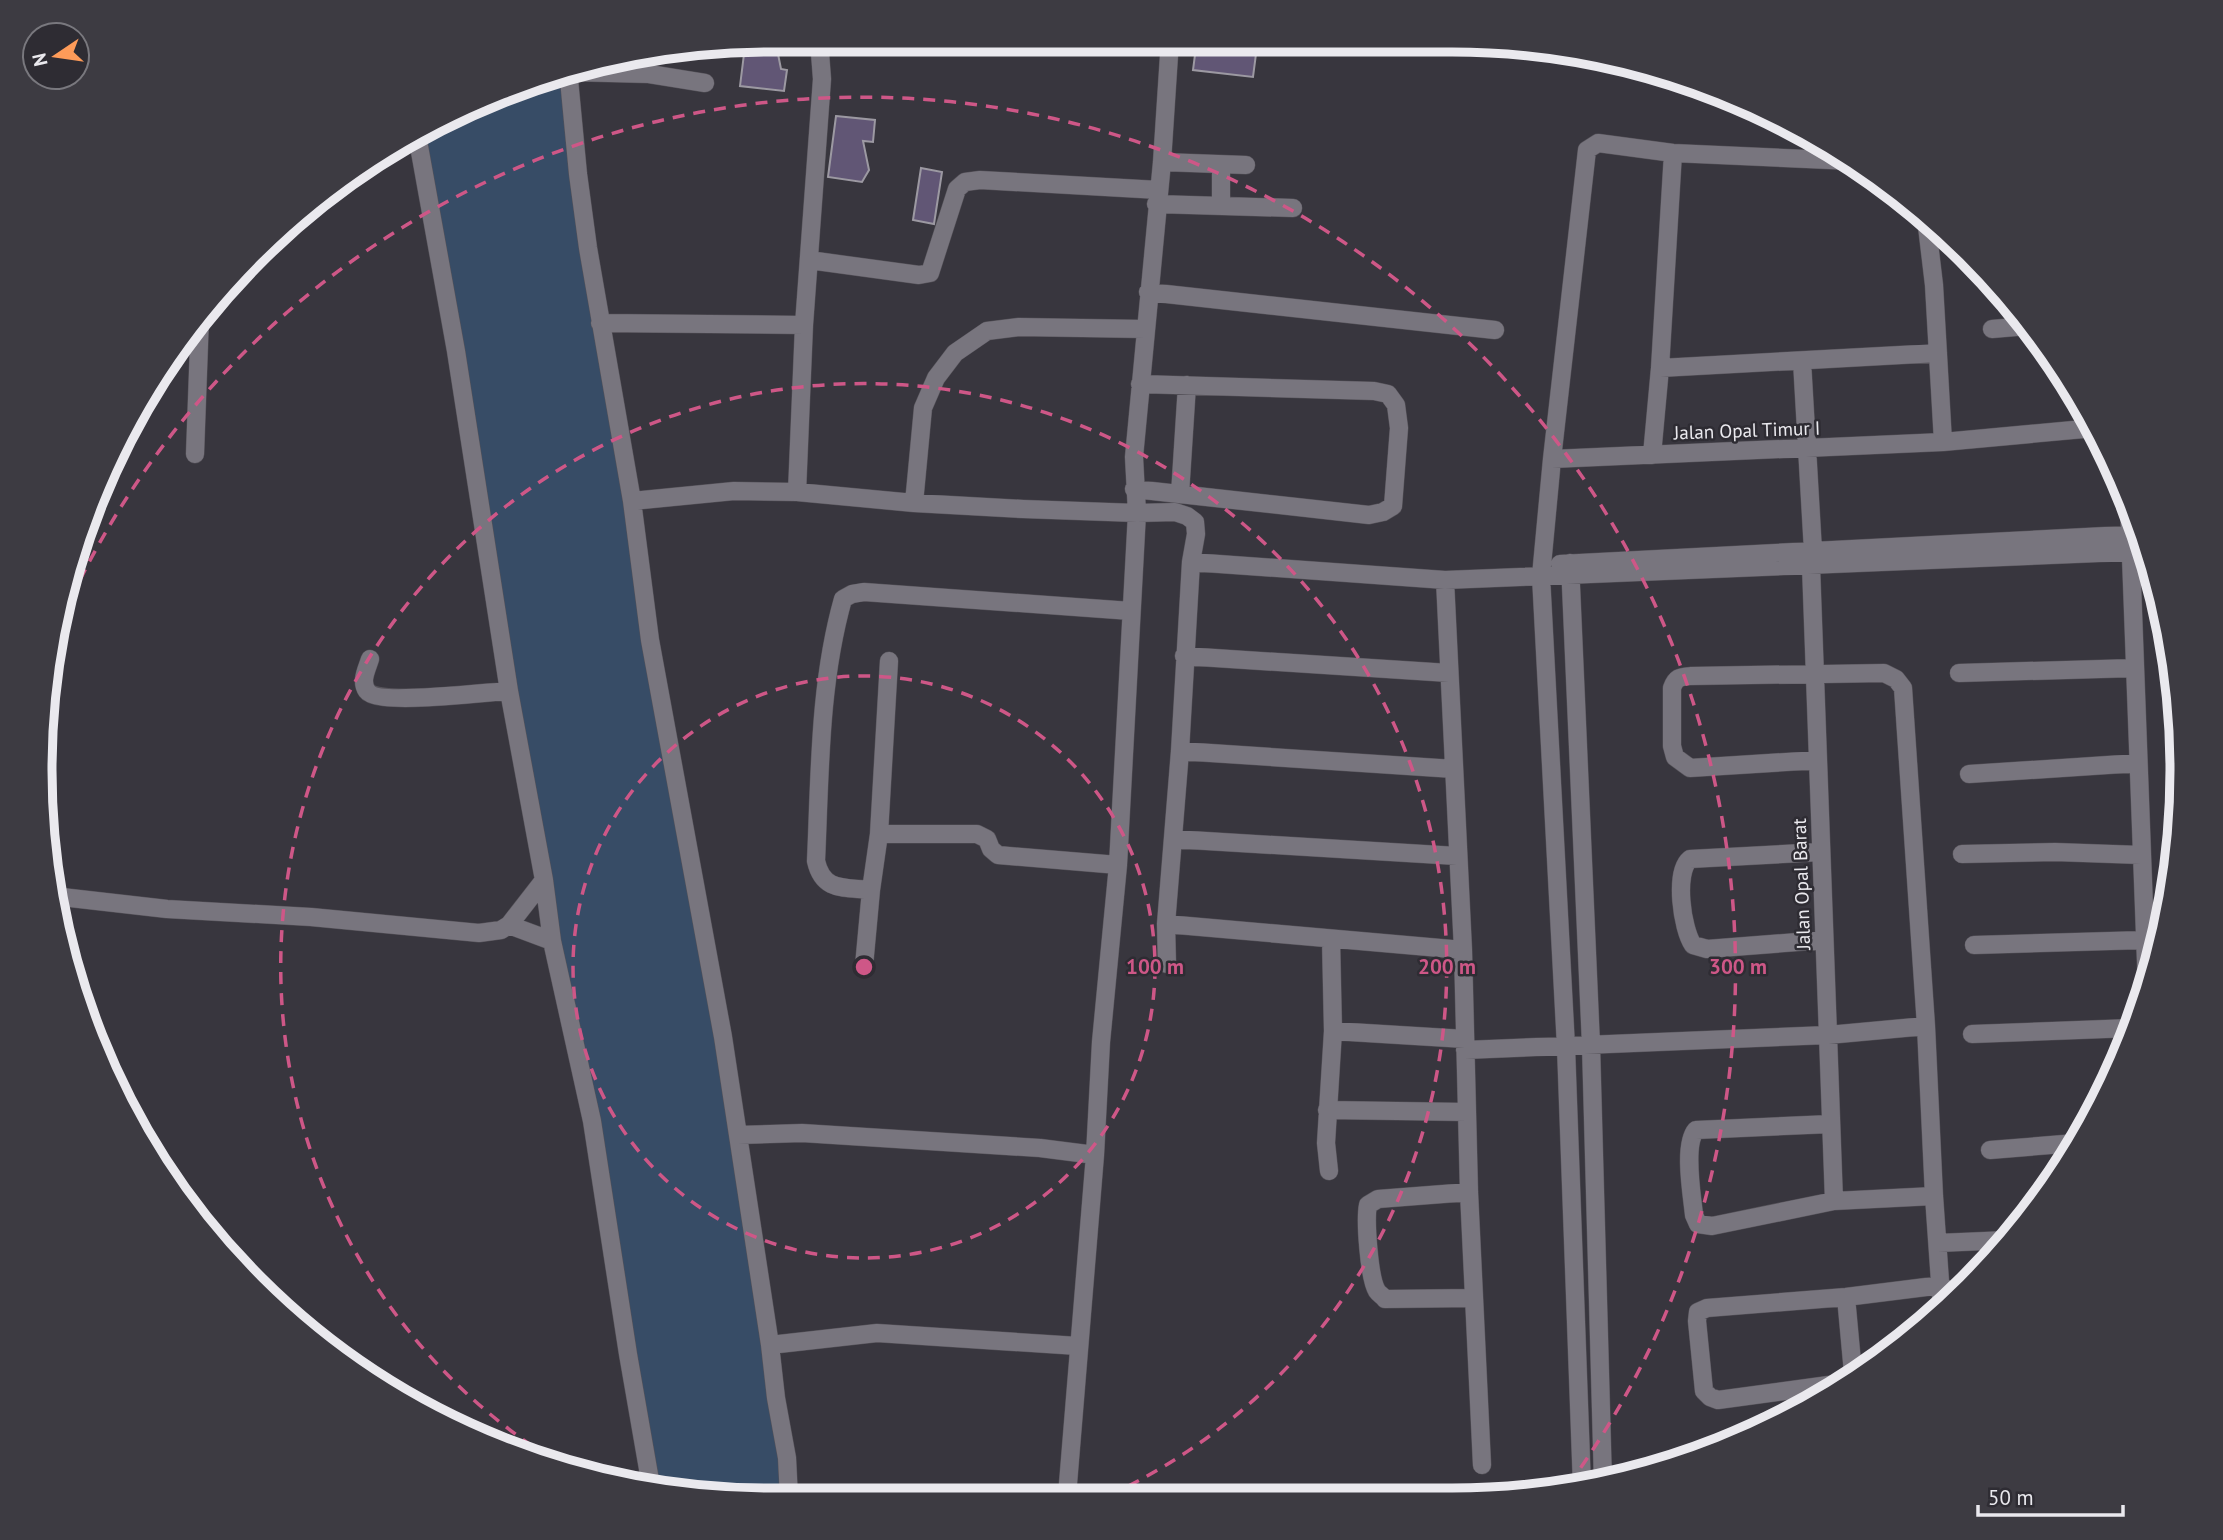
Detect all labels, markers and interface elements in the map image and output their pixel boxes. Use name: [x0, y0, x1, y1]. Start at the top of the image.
north arrow: [21, 21, 91, 91]
text: N: [26, 51, 53, 69]
street label: Jalan Opal Timur I: [1672, 415, 1821, 445]
street label: Jalan Opal Barat: [1787, 817, 1815, 951]
text: 100 m: [1126, 953, 1184, 980]
text: 200 m: [1418, 953, 1476, 980]
text: 300 m: [1709, 953, 1767, 980]
centre of rings: [852, 955, 876, 979]
scale bar: [1978, 1474, 2123, 1518]
text: 50 m: [1988, 1484, 2034, 1511]

